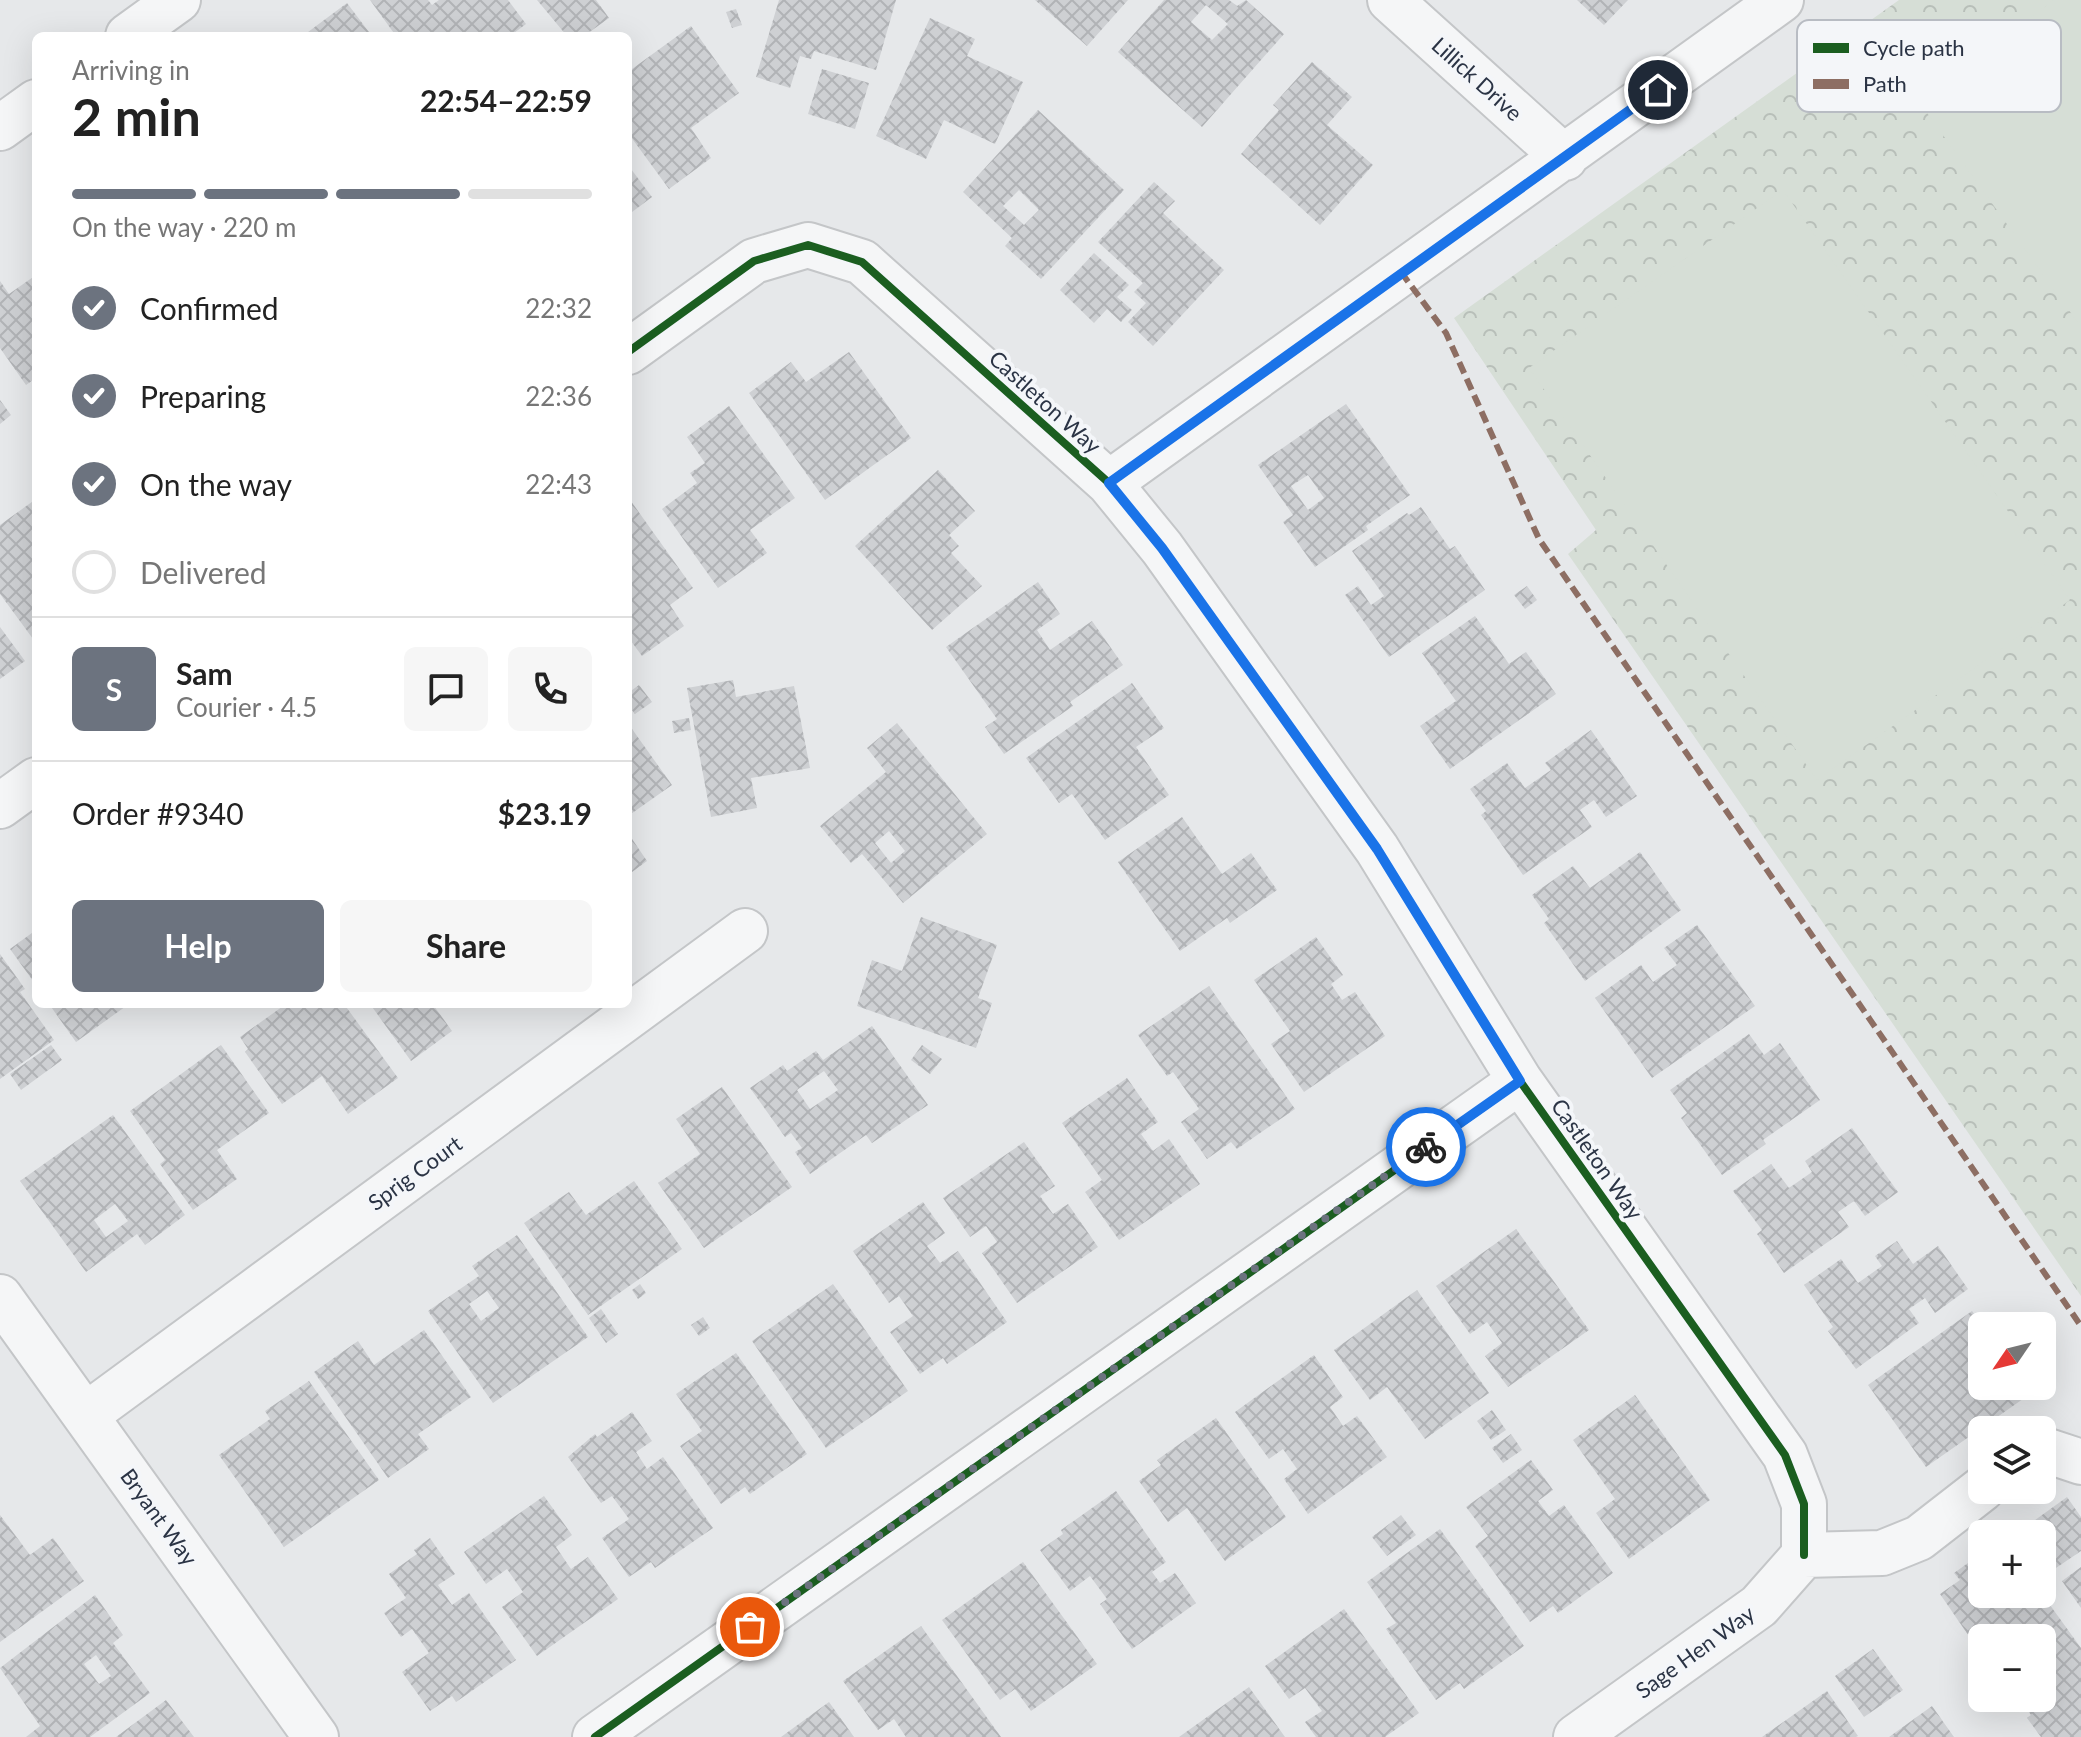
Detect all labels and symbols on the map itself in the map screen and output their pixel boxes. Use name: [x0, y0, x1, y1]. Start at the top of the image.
legend: [1797, 20, 2061, 112]
street label: Lillick Drive: [1427, 31, 1528, 126]
text: Cycle path: [1863, 34, 1965, 61]
pin: [1624, 56, 1692, 124]
text: Path: [1863, 70, 1907, 97]
street label: Castleton Way: [984, 344, 1107, 459]
street label: Castleton Way: [1546, 1093, 1649, 1225]
courier: [1386, 1107, 1466, 1187]
street label: Sprig Court: [362, 1129, 467, 1216]
north arrow: [1968, 1312, 2056, 1400]
street label: Bryant Way: [115, 1463, 204, 1571]
pin: [716, 1593, 784, 1661]
street label: Sage Hen Way: [1630, 1599, 1760, 1704]

